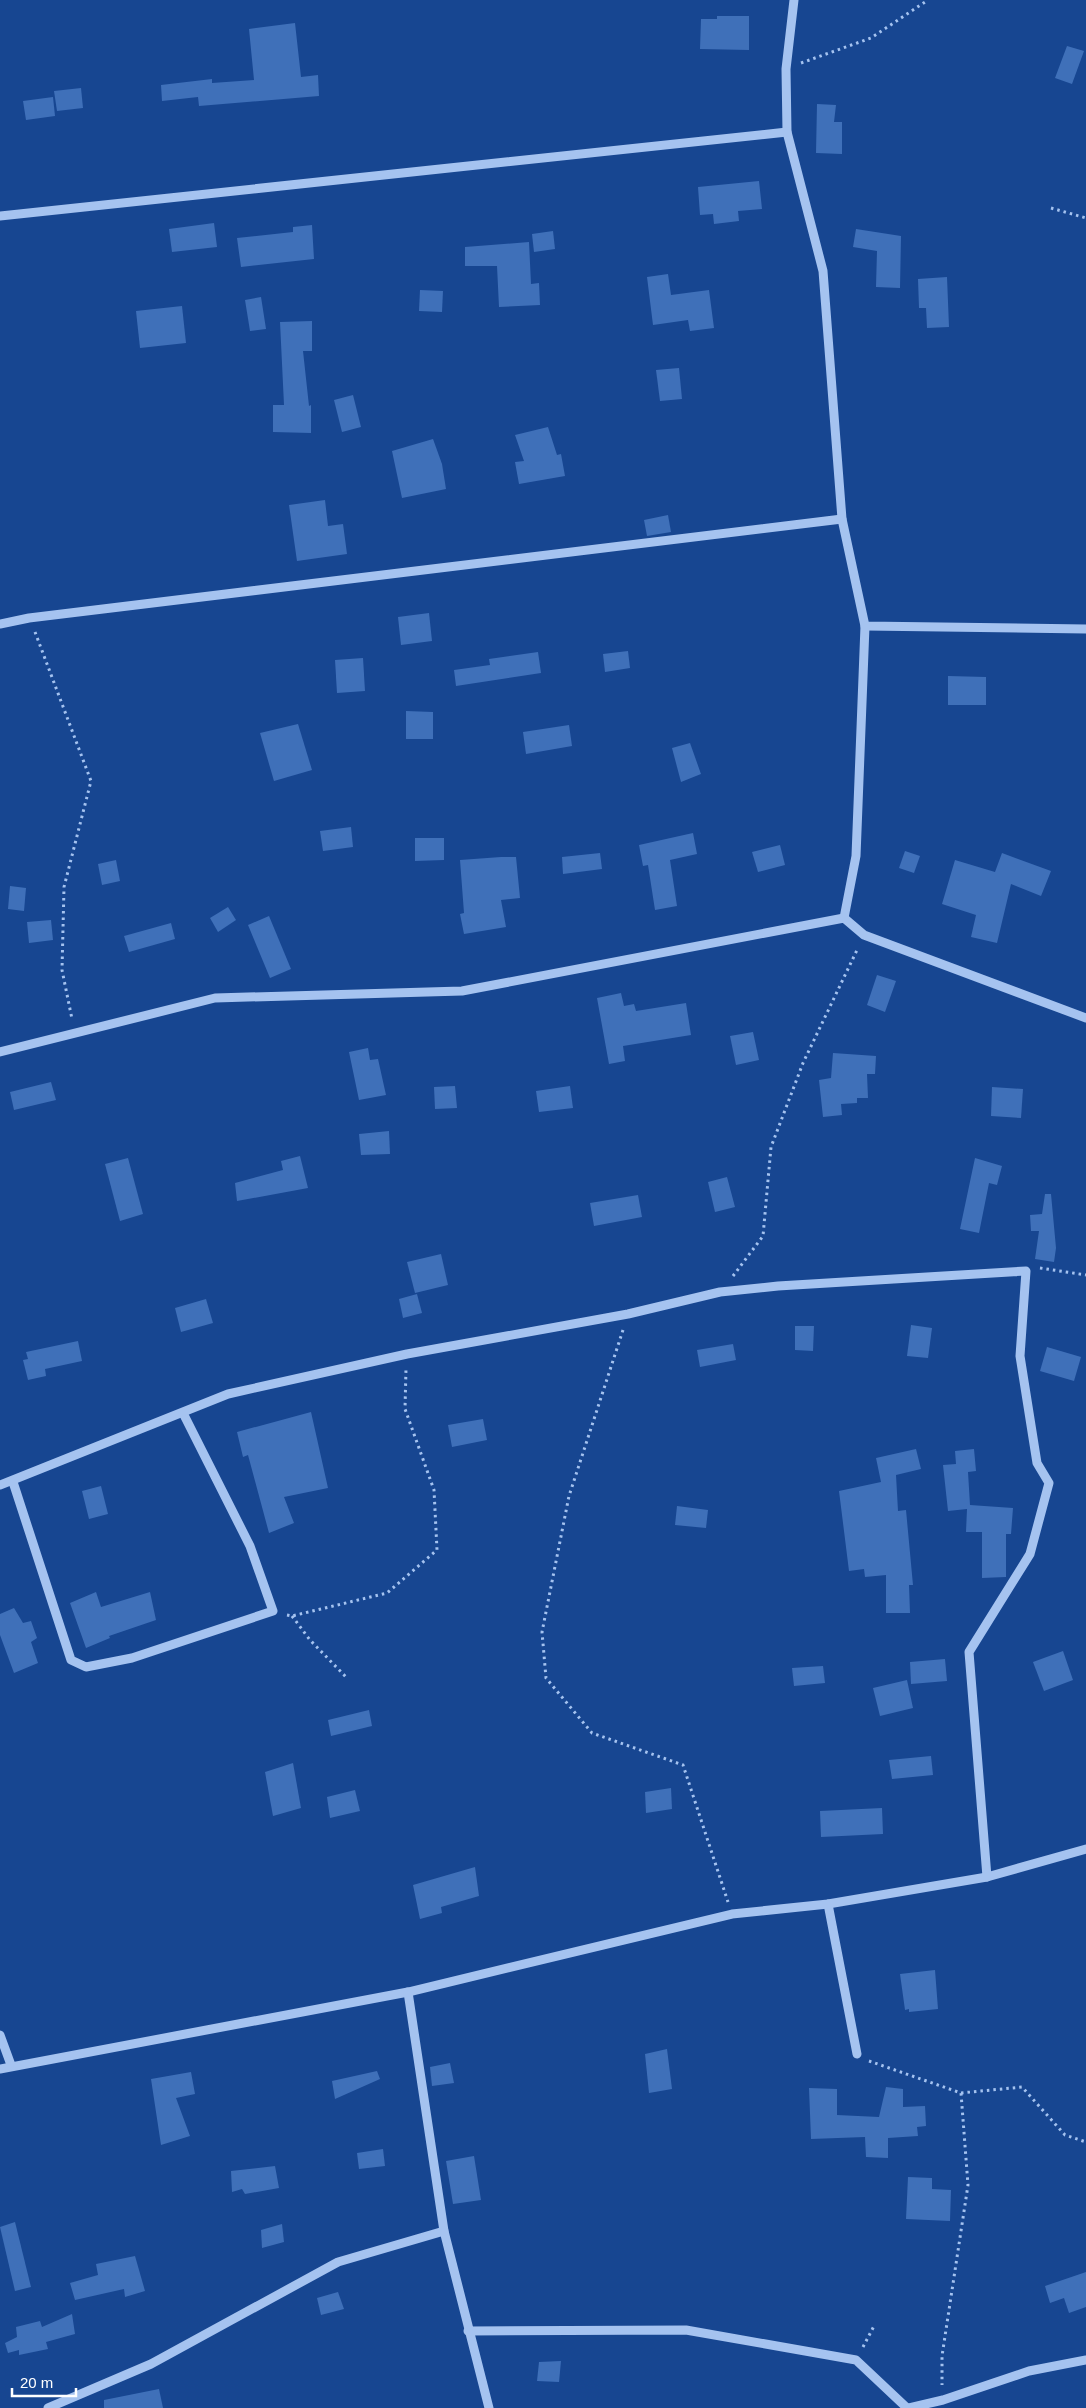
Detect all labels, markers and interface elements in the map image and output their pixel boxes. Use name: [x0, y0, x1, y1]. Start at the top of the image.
scale bar: [12, 2366, 76, 2398]
text: 20 m: [20, 2374, 53, 2391]

